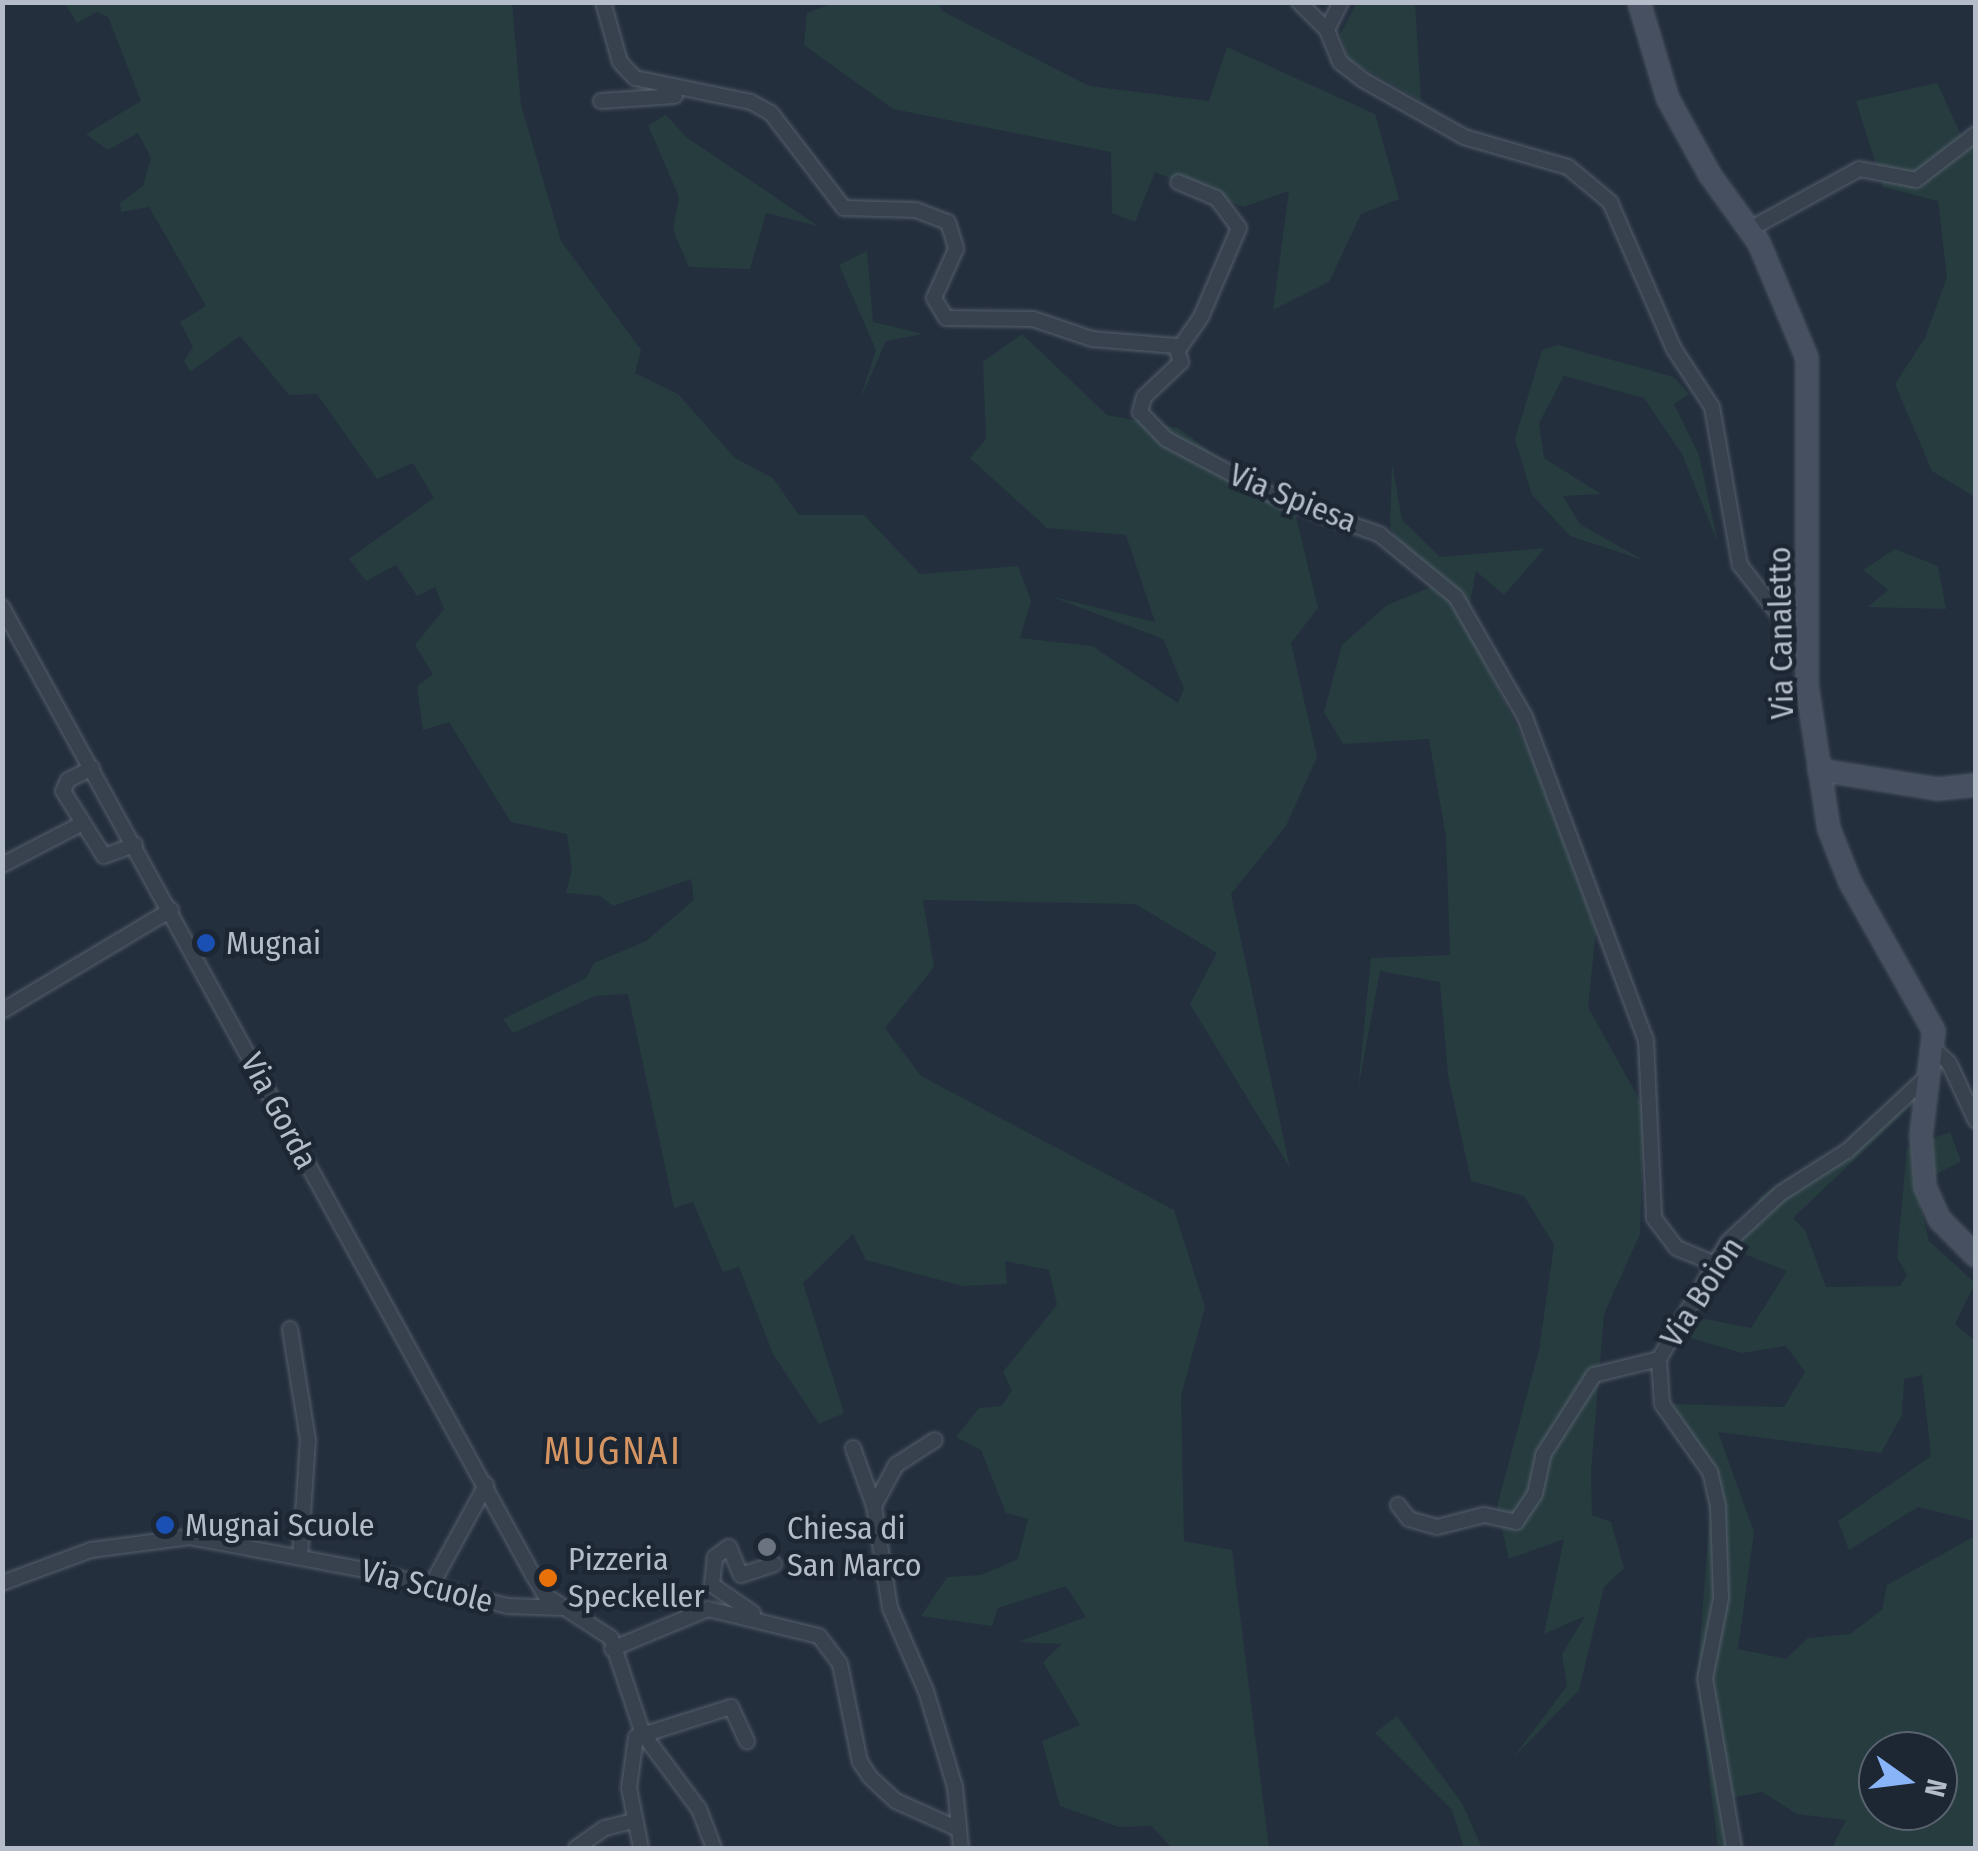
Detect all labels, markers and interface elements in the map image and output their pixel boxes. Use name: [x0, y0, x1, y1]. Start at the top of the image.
street label: Via Spiesa: [1224, 455, 1362, 541]
street label: Via Canaletto: [1760, 546, 1802, 720]
place label: Mugnai: [226, 924, 321, 962]
marker: Mugnai: [195, 932, 217, 954]
street label: Via Gorda: [233, 1046, 325, 1176]
street label: Via Boion: [1652, 1230, 1752, 1354]
district label: MUGNAI: [543, 1429, 683, 1475]
place label: Mugnai Scuole: [185, 1506, 375, 1544]
place label: Chiesa di San Marco: [787, 1510, 922, 1585]
marker: Mugnai Scuole: [154, 1514, 176, 1536]
marker: Chiesa di San Marco: [756, 1536, 778, 1558]
place label: Pizzeria Speckeller: [568, 1541, 705, 1616]
street label: Via Scuole: [357, 1551, 497, 1621]
marker: Pizzeria Speckeller: [537, 1567, 559, 1589]
north arrow: [1858, 1731, 1958, 1831]
text: N: [1918, 1776, 1954, 1800]

